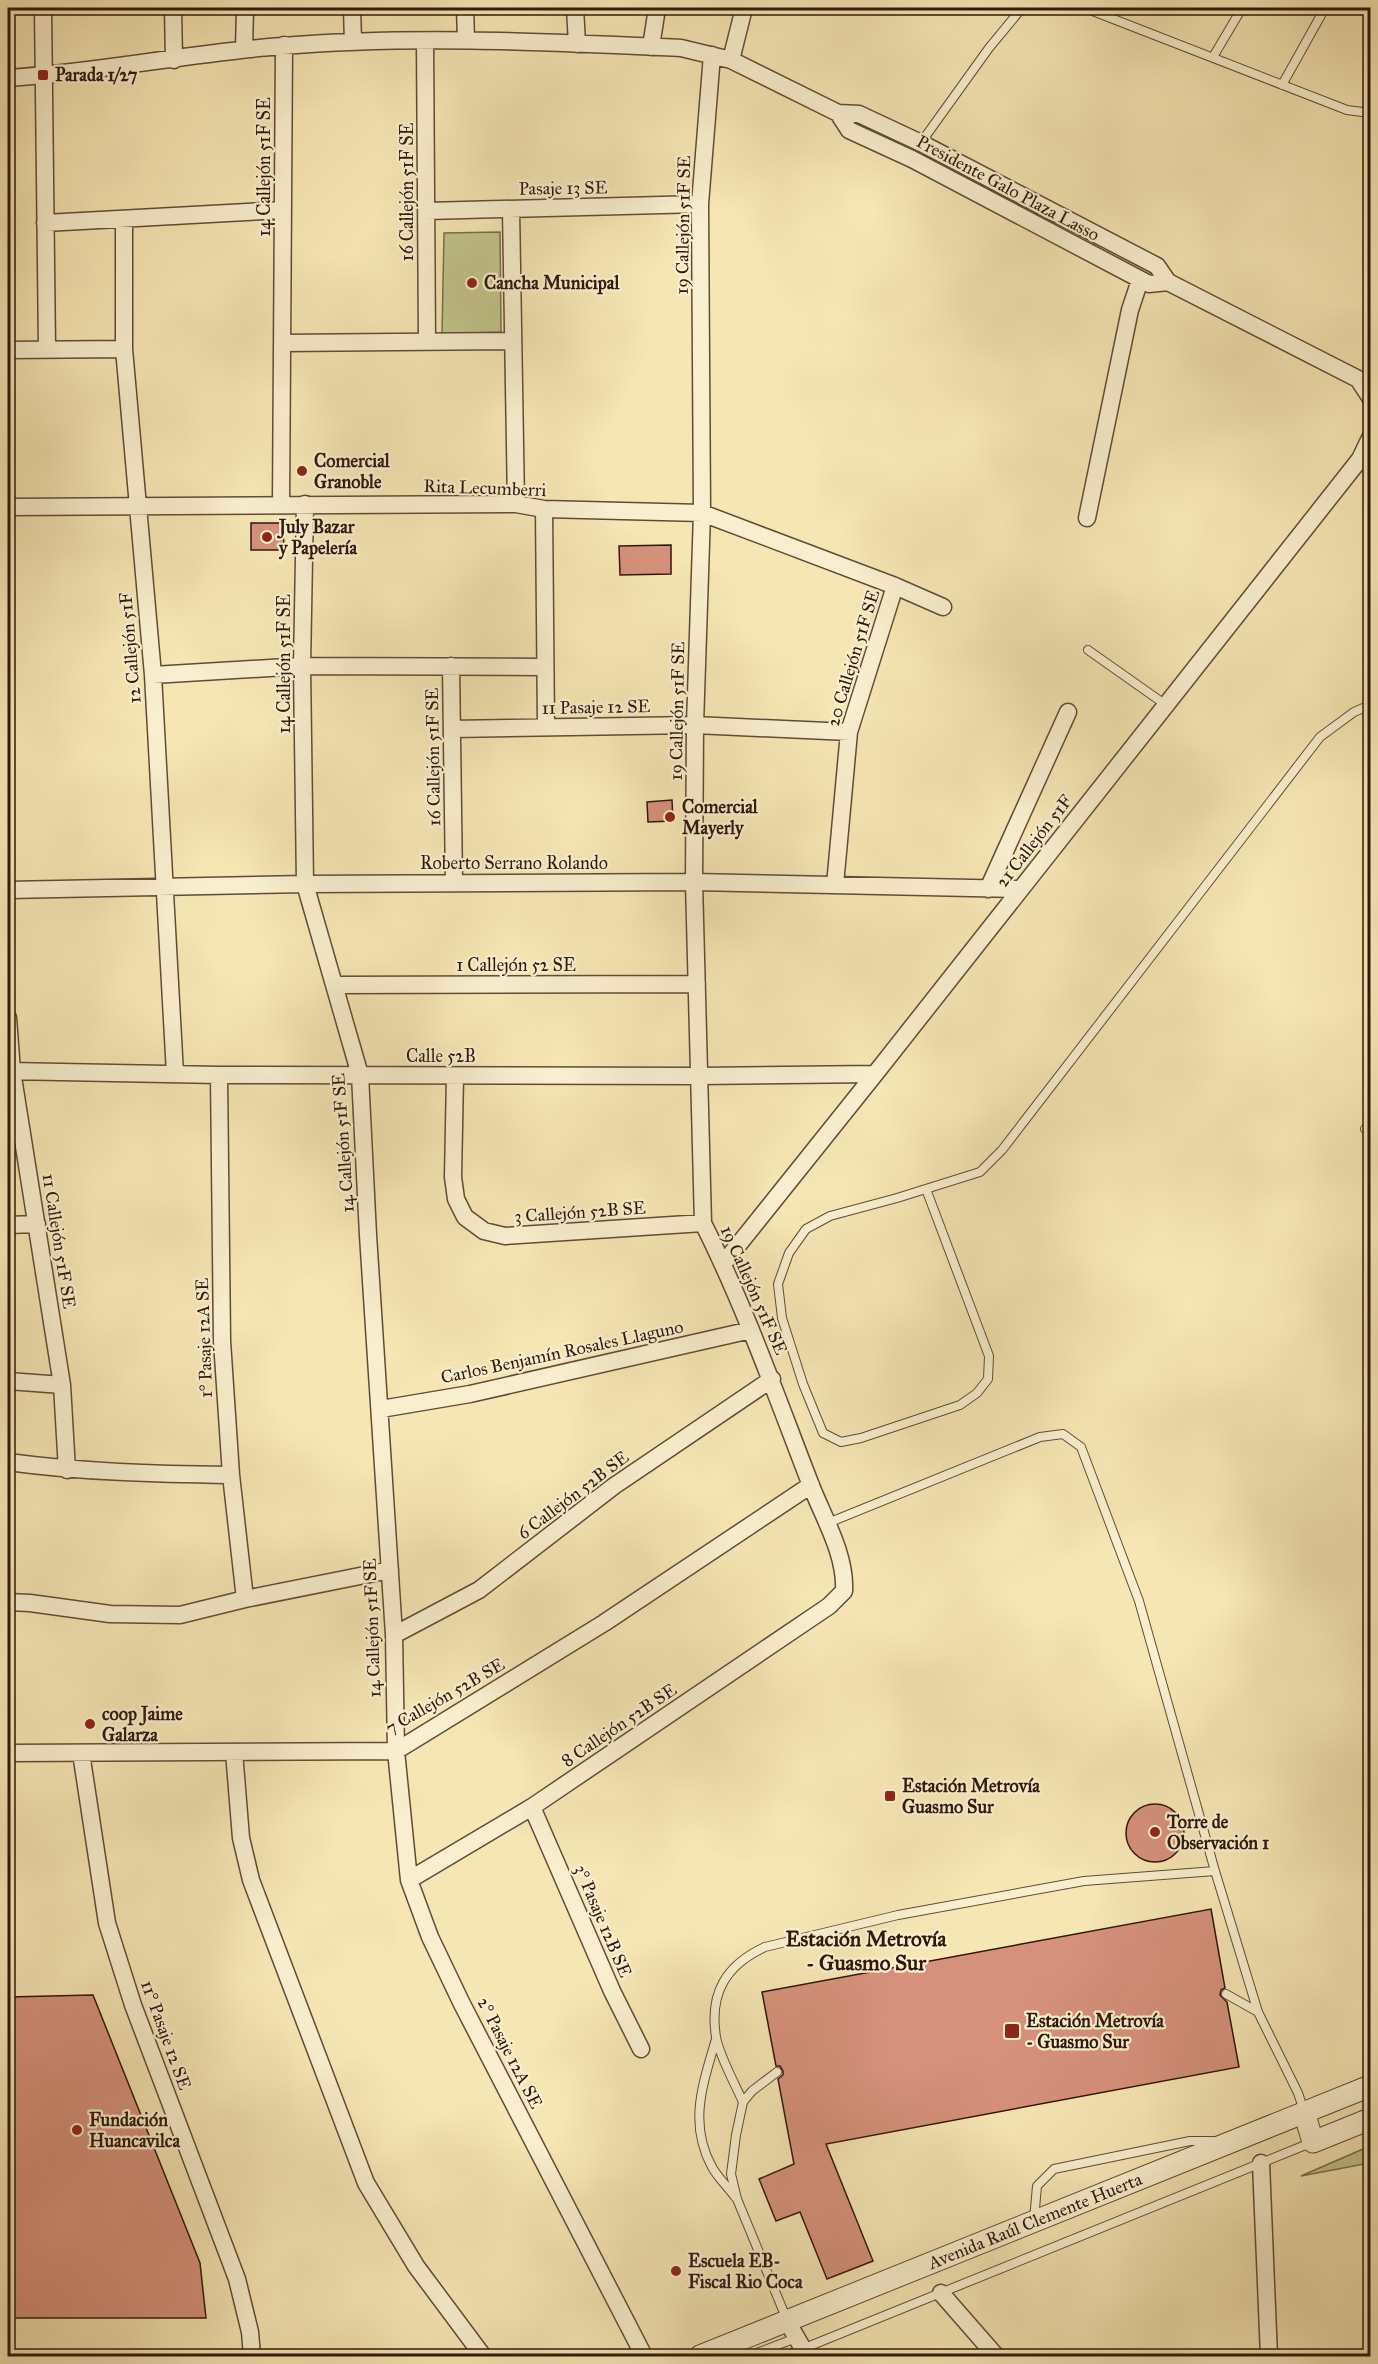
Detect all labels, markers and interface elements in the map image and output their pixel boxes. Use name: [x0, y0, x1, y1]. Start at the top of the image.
place label: Parada 1/27: [55, 64, 138, 86]
marker: Parada 1/27: [36, 68, 50, 82]
street label: 14 Callejón 51F SE: [253, 97, 275, 237]
street label: 16 Callejón 51F SE: [396, 123, 418, 261]
street label: Presidente Galo Plaza Lasso: [913, 130, 1103, 246]
street label: 19 Callejón 51F SE: [671, 155, 695, 295]
street label: Pasaje 13 SE: [518, 176, 608, 200]
place label: Cancha Municipal: [484, 272, 620, 295]
marker: Cancha Municipal: [465, 276, 479, 290]
place label: Comercial Granoble: [314, 450, 391, 493]
marker: Comercial Granoble: [295, 464, 309, 478]
street label: Rita Lecumberri: [423, 475, 547, 501]
place label: July Bazar y Papelería: [277, 516, 357, 560]
marker: July Bazar y Papelería: [260, 530, 274, 544]
street label: 20 Callejón 51F SE: [822, 587, 884, 729]
street label: 12 Callejón 51F: [114, 591, 146, 704]
street label: 14 Callejón 51F SE: [273, 594, 295, 734]
street label: 19 Callejón 51F SE: [665, 641, 689, 781]
street label: 16 Callejón 51F SE: [421, 687, 445, 827]
street label: 11 Pasaje 12 SE: [541, 695, 651, 719]
street label: 21 Callejón 51F: [991, 790, 1077, 892]
place label: Comercial Mayerly: [682, 796, 759, 840]
marker: Comercial Mayerly: [663, 810, 677, 824]
street label: Roberto Serrano Rolando: [420, 852, 608, 874]
street label: 1 Callejón 52 SE: [456, 954, 576, 976]
street label: Calle 52B: [406, 1045, 476, 1067]
street label: 14 Callejón 51F SE: [327, 1072, 359, 1213]
street label: 11 Callejón 51F SE: [37, 1172, 81, 1310]
street label: 3 Callejón 52B SE: [514, 1196, 647, 1228]
street label: 19 Callejón 51F SE: [716, 1222, 792, 1358]
street label: 1° Pasaje 12A SE: [191, 1277, 217, 1398]
street label: Carlos Benjamín Rosales Llaguno: [439, 1316, 686, 1389]
street label: 6 Callejón 52B SE: [513, 1446, 633, 1544]
street label: 14 Callejón 51F SE: [359, 1558, 385, 1698]
street label: 7 Callejón 52B SE: [381, 1653, 509, 1739]
street label: 8 Callejón 52B SE: [557, 1678, 681, 1772]
place label: coop Jaime Galarza: [102, 1703, 183, 1746]
marker: coop Jaime Galarza: [83, 1717, 97, 1731]
place label: Estación Metrovía Guasmo Sur: [902, 1775, 1040, 1818]
marker: Estación Metrovía Guasmo Sur: [883, 1789, 897, 1803]
place label: Torre de Observación 1: [1166, 1811, 1269, 1854]
marker: Torre de Observación 1: [1148, 1825, 1162, 1839]
street label: 3° Pasaje 12B SE: [569, 1861, 637, 1981]
district label: Estación Metrovía - Guasmo Sur: [786, 1926, 948, 1976]
street label: 11° Pasaje 12 SE: [136, 1977, 196, 2093]
street label: 2° Pasaje 12A SE: [473, 1994, 548, 2112]
place label: Estación Metrovía - Guasmo Sur: [1026, 2010, 1164, 2053]
marker: Estación Metrovía - Guasmo Sur: [1003, 2022, 1021, 2040]
place label: Fundación Huancavilca: [89, 2109, 180, 2152]
marker: Fundación Huancavilca: [70, 2123, 84, 2137]
street label: Avenida Raúl Clemente Huerta: [924, 2168, 1146, 2274]
place label: Escuela EB- Fiscal Rio Coca: [688, 2250, 803, 2293]
marker: Escuela EB- Fiscal Rio Coca: [669, 2264, 683, 2278]

